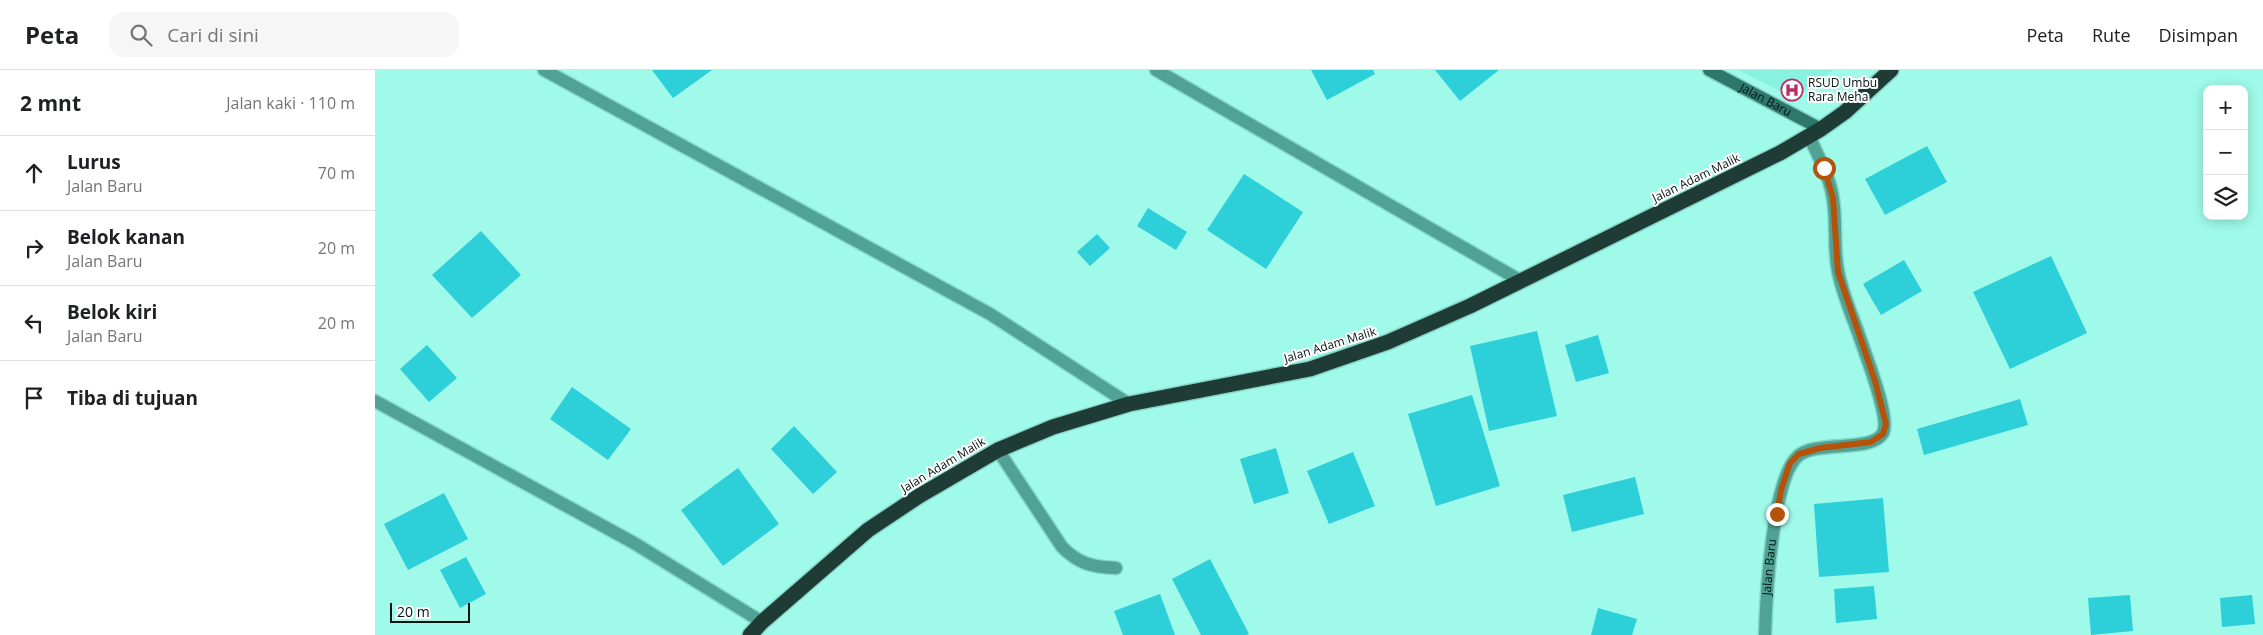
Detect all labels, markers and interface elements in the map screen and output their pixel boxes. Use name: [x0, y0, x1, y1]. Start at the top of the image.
search box: [109, 12, 459, 57]
text: Peta: [25, 18, 79, 51]
icon: search: [127, 21, 155, 49]
text: Cari di sini: [167, 22, 259, 48]
text: Peta: [2027, 23, 2064, 47]
text: Rute: [2092, 23, 2131, 47]
text: Disimpan: [2159, 23, 2238, 47]
place label: RSUD Umbu Rara Meha: [1808, 74, 1877, 105]
street label: Jalan Baru: [1736, 78, 1795, 120]
hospital icon: RSUD Umbu Rara Meha: [1780, 78, 1804, 102]
map controls: [2203, 85, 2248, 220]
button: +: [2203, 85, 2248, 130]
text: 2 mnt: [20, 89, 81, 117]
text: Jalan kaki · 110 m: [226, 92, 355, 114]
button: −: [2203, 130, 2248, 175]
text: Lurus: [67, 149, 121, 175]
street label: Jalan Adam Malik: [1648, 149, 1743, 207]
route start: [1813, 157, 1836, 180]
icon: ahead: [20, 159, 48, 187]
text: 70 m: [318, 162, 355, 184]
text: Jalan Baru: [67, 175, 143, 197]
button: layers: [2203, 175, 2248, 220]
text: Belok kanan: [67, 224, 185, 250]
icon: right: [20, 234, 48, 262]
text: 20 m: [318, 237, 355, 259]
text: Jalan Baru: [67, 250, 143, 272]
text: Belok kiri: [67, 299, 157, 325]
icon: left: [20, 309, 48, 337]
text: 20 m: [318, 312, 355, 334]
street label: Jalan Adam Malik: [1281, 322, 1379, 367]
text: Jalan Baru: [67, 325, 143, 347]
icon: arrive: [20, 384, 48, 412]
text: Tiba di tujuan: [67, 385, 198, 411]
street label: Jalan Adam Malik: [896, 432, 989, 497]
route end: [1766, 503, 1789, 526]
street label: Jalan Baru: [1758, 538, 1780, 597]
scale bar: [390, 600, 470, 623]
text: 20 m: [397, 602, 430, 621]

